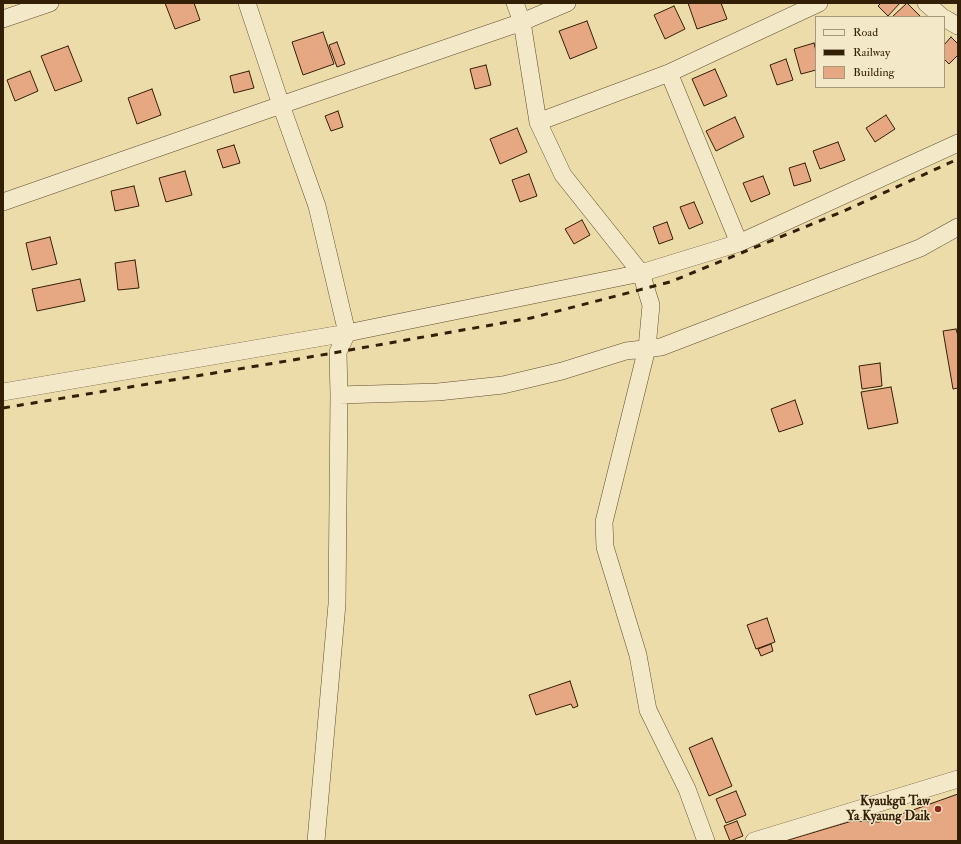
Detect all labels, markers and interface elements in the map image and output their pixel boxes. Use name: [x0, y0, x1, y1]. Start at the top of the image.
legend: [815, 16, 945, 88]
text: Road: [853, 25, 878, 40]
text: Railway: [853, 45, 890, 60]
text: Building: [853, 65, 894, 80]
place label: Kyaukgū Taw Ya Kyaung Daik: [846, 794, 930, 825]
marker: Kyaukgū Taw Ya Kyaung Daik: [933, 804, 943, 814]

